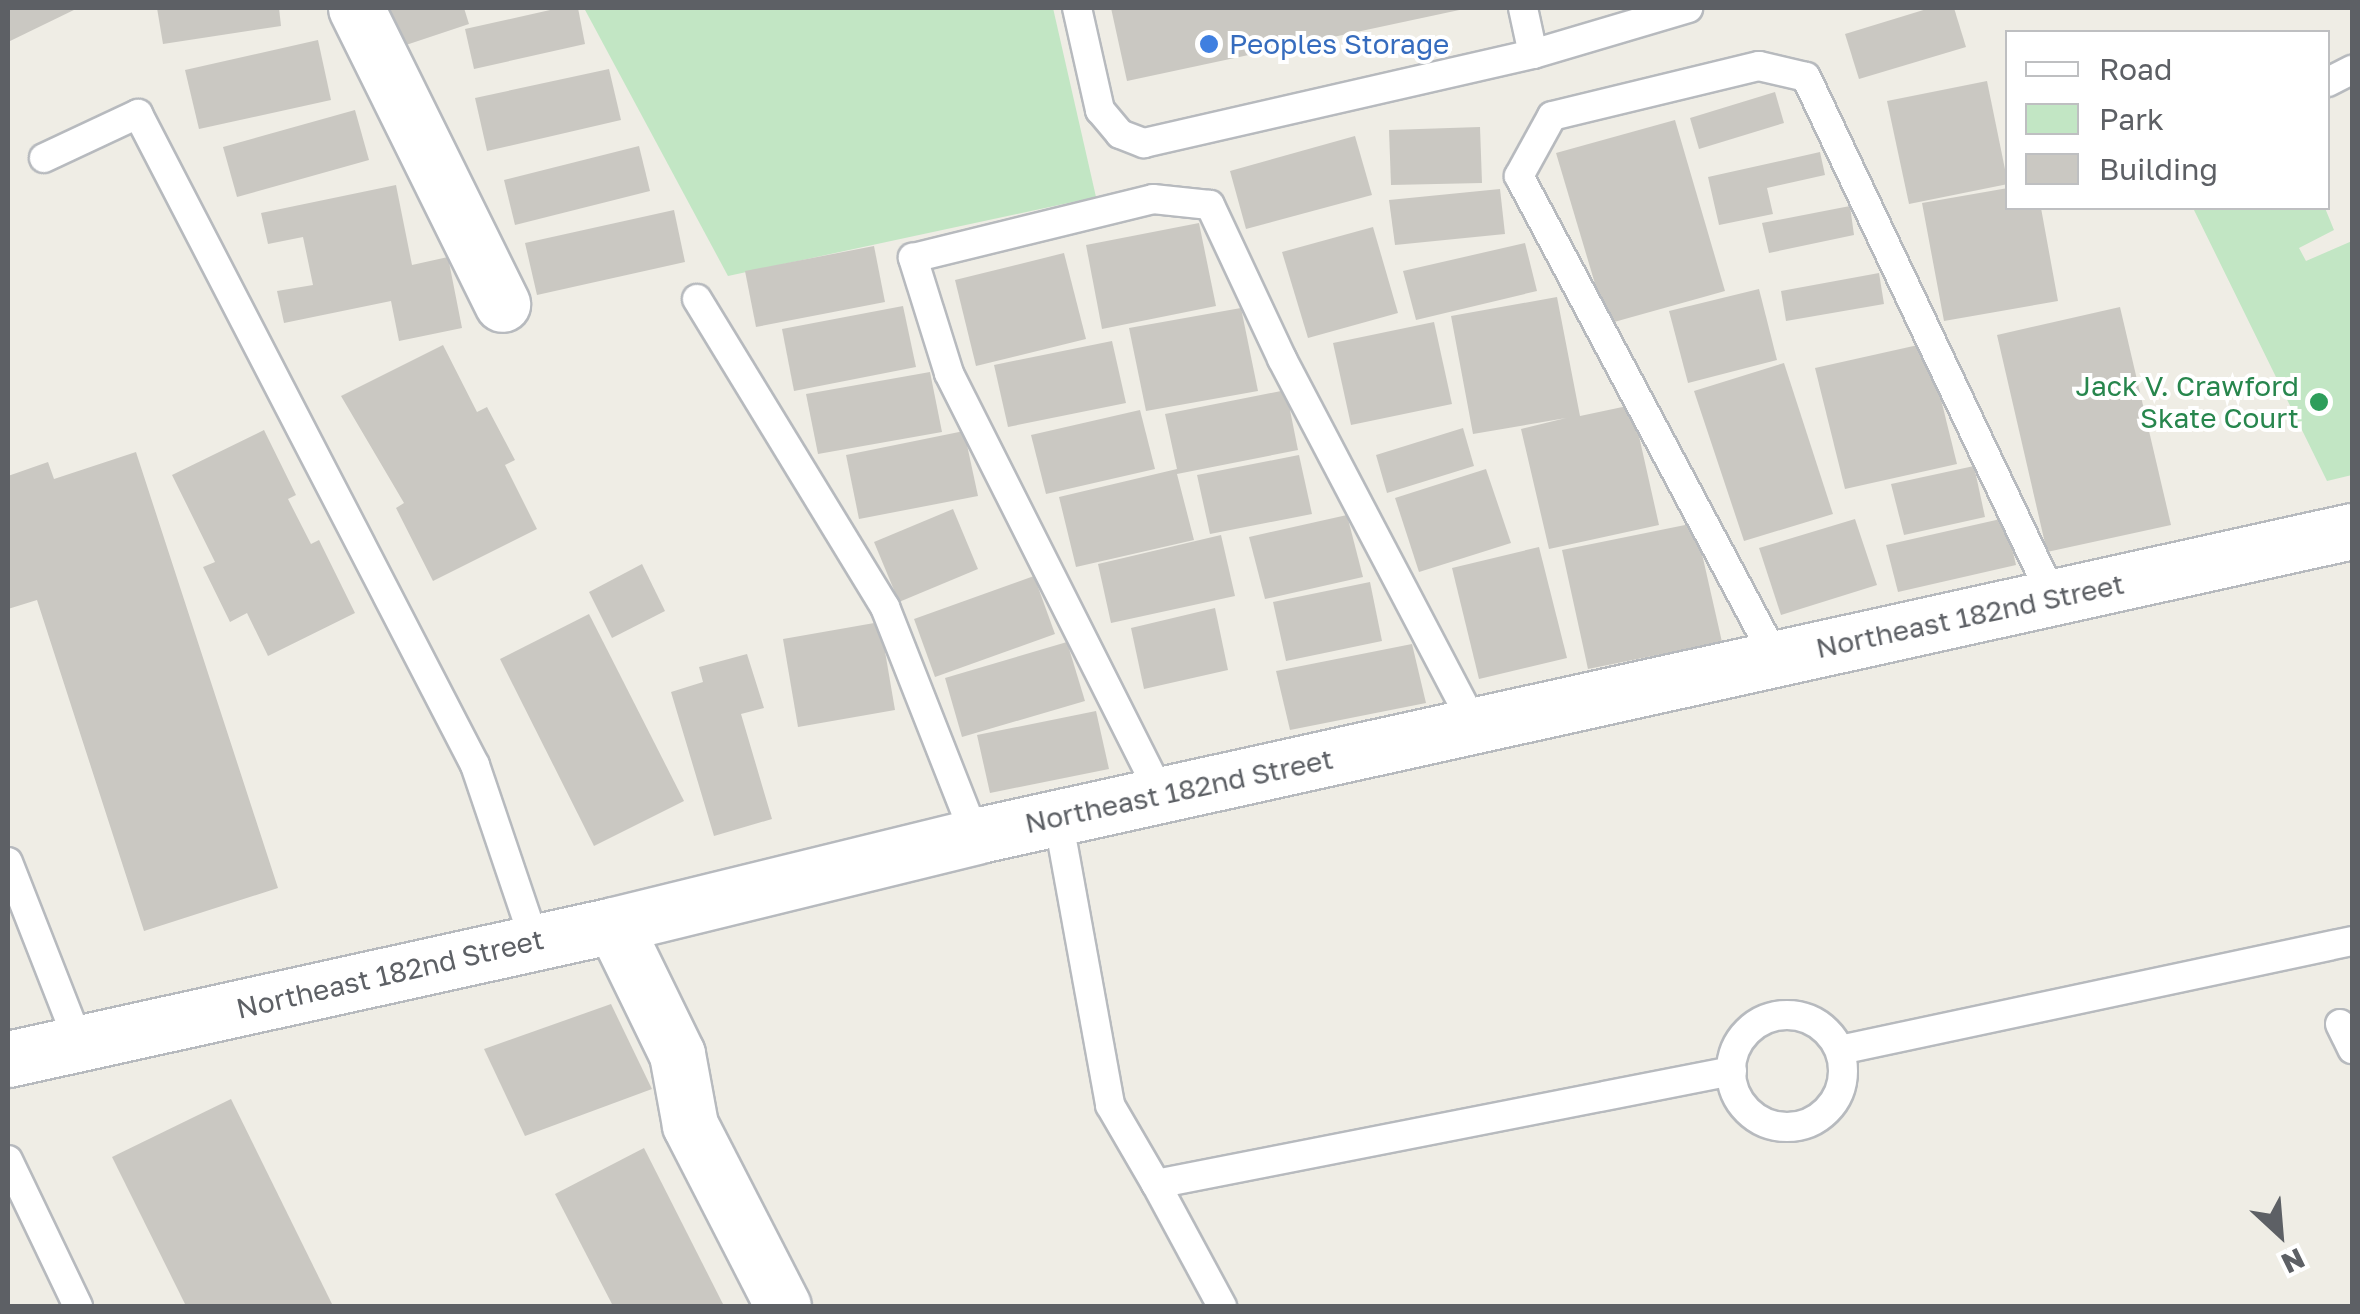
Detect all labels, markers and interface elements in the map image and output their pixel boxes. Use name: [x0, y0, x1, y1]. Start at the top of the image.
place label: Peoples Storage: [1229, 27, 1449, 61]
legend: [2005, 30, 2330, 210]
marker: Peoples Storage: [1198, 33, 1220, 55]
text: Road: [2099, 51, 2173, 87]
text: Park: [2099, 101, 2164, 137]
text: Building: [2099, 151, 2218, 187]
place label: Jack V. Crawford Skate Court: [2075, 369, 2299, 435]
marker: Jack V. Crawford Skate Court: [2308, 391, 2330, 413]
street label: Northeast 182nd Street: [1813, 567, 2127, 665]
street label: Northeast 182nd Street: [1022, 742, 1336, 840]
street label: Northeast 182nd Street: [233, 922, 547, 1026]
north arrow: [2230, 1184, 2330, 1284]
text: N: [2277, 1242, 2310, 1281]

